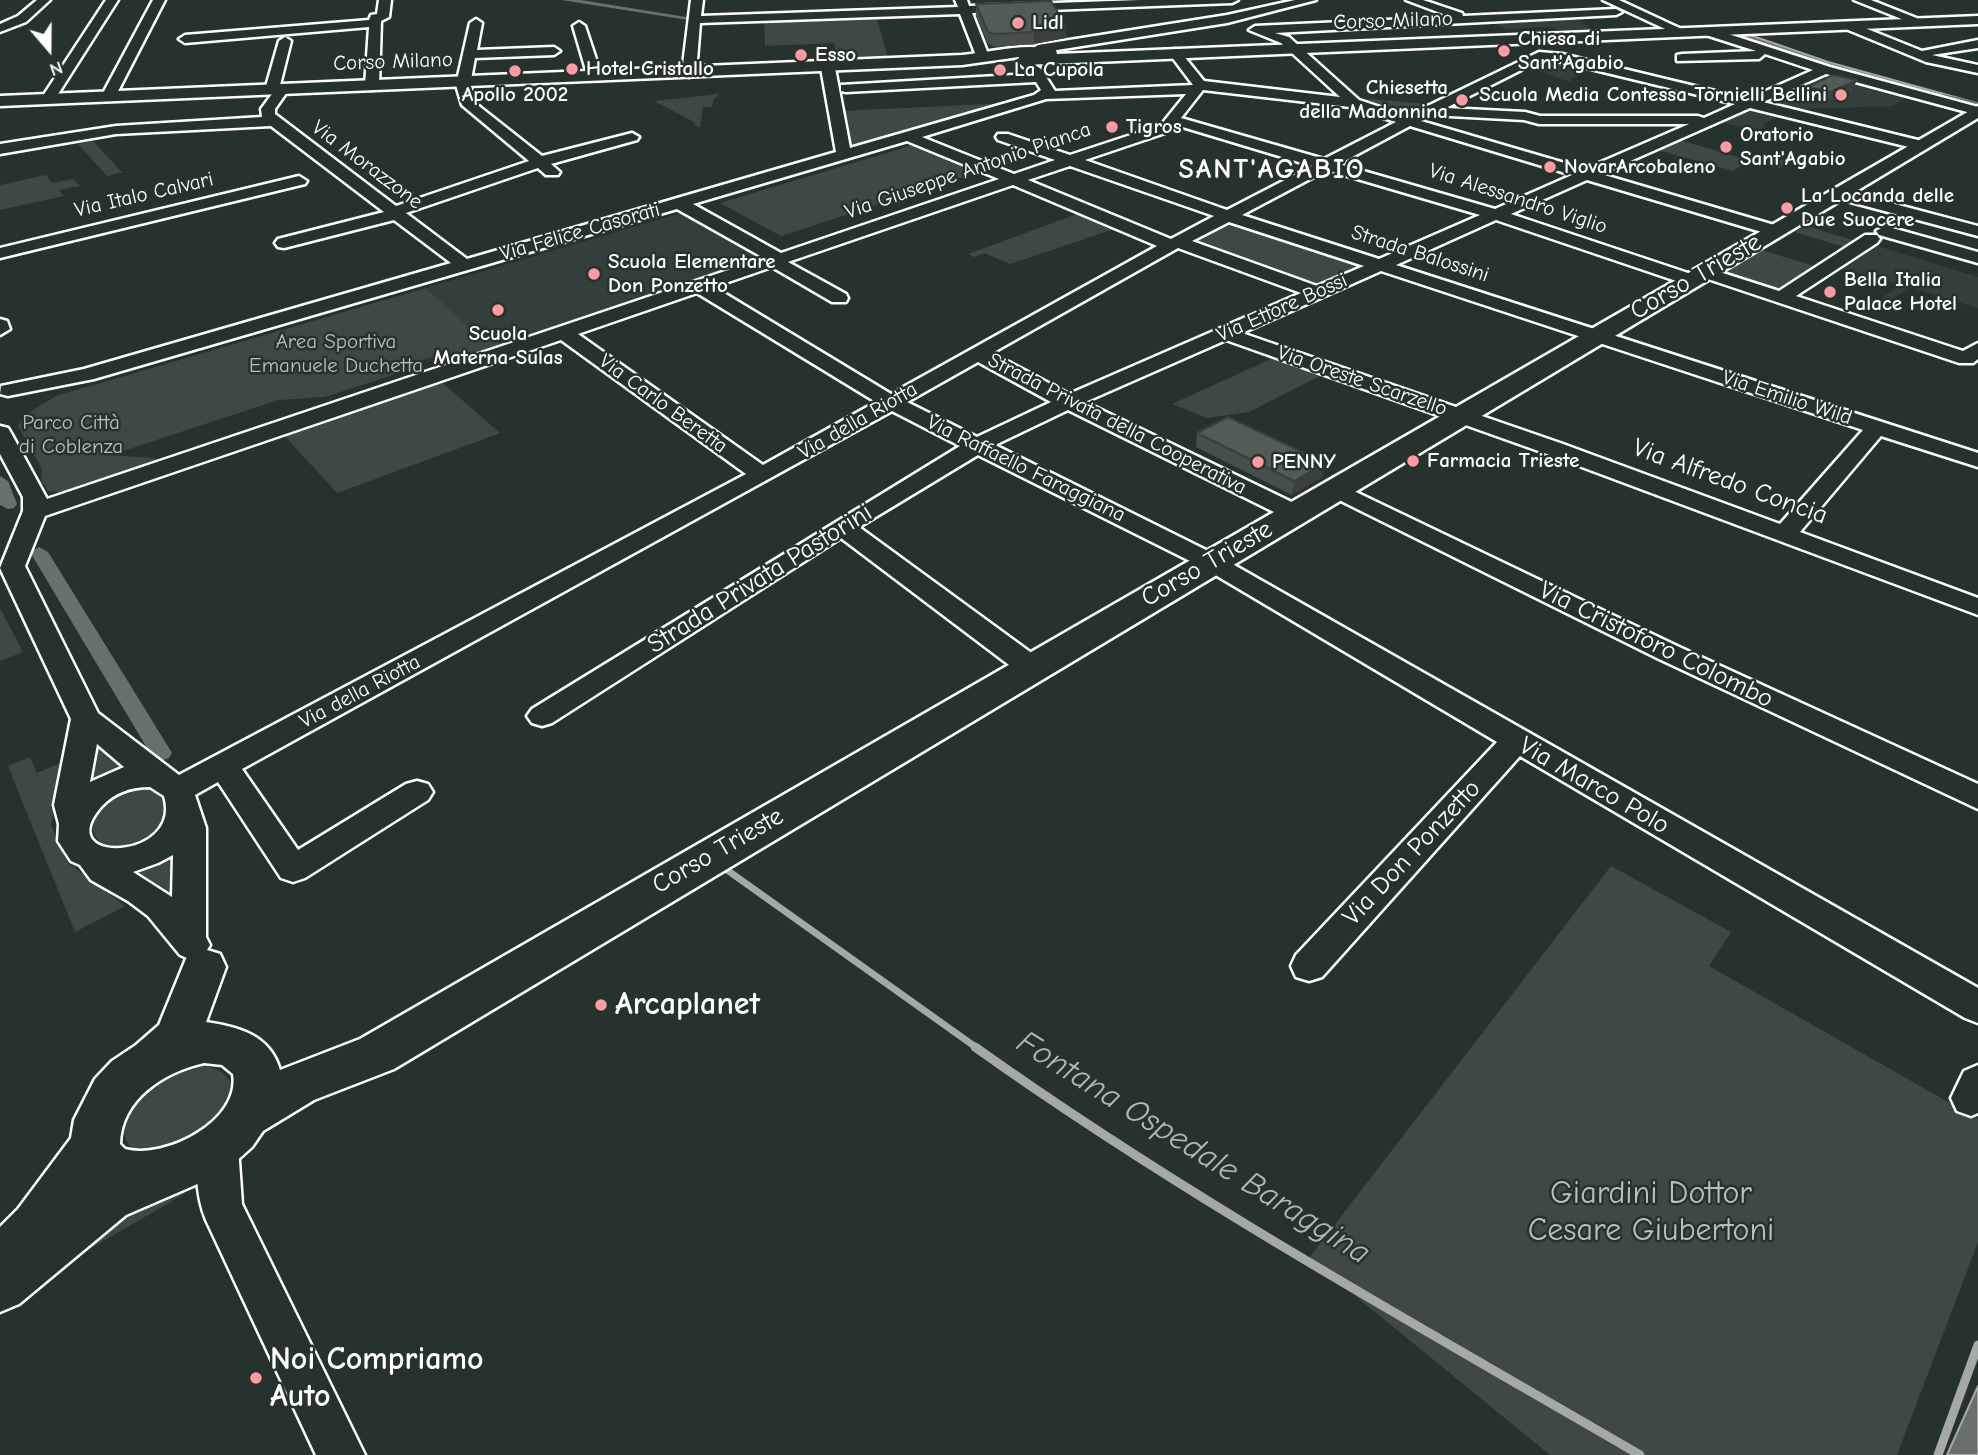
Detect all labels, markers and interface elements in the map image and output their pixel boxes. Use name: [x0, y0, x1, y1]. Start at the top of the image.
street label: Corso Milano: [1333, 6, 1453, 36]
place label: Lidl: [1032, 10, 1064, 36]
north arrow: [14, 14, 84, 84]
marker: Lidl: [1010, 15, 1026, 31]
place label: Chiesa di Sant'Agabio: [1518, 26, 1624, 76]
place label: Esso: [815, 42, 856, 68]
marker: Chiesa di Sant'Agabio: [1496, 43, 1512, 59]
street label: Corso Milano: [333, 47, 453, 77]
marker: Esso: [793, 47, 809, 63]
text: N: [47, 56, 66, 81]
place label: Hotel Cristallo: [586, 56, 714, 82]
place label: La Cupola: [1014, 57, 1104, 83]
marker: Hotel Cristallo: [564, 61, 580, 77]
marker: La Cupola: [992, 62, 1008, 78]
marker: Apollo 2002: [507, 63, 523, 79]
place label: Chiesetta della Madonnina: [1299, 75, 1448, 125]
place label: Apollo 2002: [462, 82, 568, 108]
place label: Scuola Media Contessa Tornielli Bellini: [1479, 82, 1827, 108]
marker: Scuola Media Contessa Tornielli Bellini: [1833, 87, 1849, 103]
marker: Chiesetta della Madonnina: [1454, 92, 1470, 108]
place label: Tigros: [1126, 114, 1182, 140]
street label: Via Morazzone: [307, 115, 427, 215]
street label: Via Giuseppe Antonio Pianca: [842, 117, 1094, 225]
marker: Tigros: [1104, 119, 1120, 135]
place label: Oratorio Sant'Agabio: [1740, 122, 1846, 172]
marker: Oratorio Sant'Agabio: [1718, 139, 1734, 155]
district label: SANT'AGABIO: [1180, 153, 1364, 187]
place label: NovarArcobaleno: [1564, 154, 1716, 180]
street label: Via Alessandro Viglio: [1426, 158, 1610, 240]
marker: NovarArcobaleno: [1542, 159, 1558, 175]
street label: Via Italo Calvari: [72, 167, 216, 223]
place label: La Locanda delle Due Suocere: [1801, 183, 1954, 233]
street label: Via Felice Casorati: [497, 197, 663, 267]
marker: La Locanda delle Due Suocere: [1779, 200, 1795, 216]
street label: Strada Balossini: [1348, 220, 1492, 288]
street label: Corso Trieste: [1625, 227, 1767, 327]
place label: Scuola Elementare Don Ponzetto: [608, 249, 776, 299]
marker: Scuola Elementare Don Ponzetto: [586, 266, 602, 282]
place label: Bella Italia Palace Hotel: [1844, 267, 1957, 317]
street label: Via Ettore Bossi: [1213, 268, 1351, 348]
marker: Bella Italia Palace Hotel: [1822, 284, 1838, 300]
marker: Scuola Materna Sulas: [490, 302, 506, 318]
place label: Scuola Materna Sulas: [433, 321, 563, 371]
park label: Area Sportiva Emanuele Duchetta: [249, 329, 423, 379]
street label: Via Oreste Scarzello: [1274, 340, 1450, 422]
street label: Strada Privata della Cooperativa: [983, 348, 1251, 500]
street label: Via Carlo Beretta: [594, 349, 732, 459]
street label: Via Emilio Wild: [1719, 365, 1855, 431]
street label: Via della Riotta: [794, 377, 922, 465]
park label: Parco Città di Coblenza: [19, 410, 123, 460]
street label: Via Raffaello Faraggiana: [923, 410, 1129, 528]
street label: Via Alfredo Concia: [1628, 432, 1832, 532]
place label: Farmacia Trieste: [1427, 448, 1579, 474]
place label: PENNY: [1272, 449, 1336, 475]
marker: Farmacia Trieste: [1405, 453, 1421, 469]
marker: PENNY: [1250, 454, 1266, 470]
street label: Strada Privata Pastorini: [642, 497, 878, 661]
street label: Corso Trieste: [1136, 514, 1278, 614]
street label: Via Cristoforo Colombo: [1534, 575, 1778, 715]
street label: Via della Riotta: [295, 650, 425, 734]
street label: Via Marco Polo: [1513, 730, 1675, 842]
street label: Via Don Ponzetto: [1336, 774, 1488, 932]
street label: Corso Trieste: [647, 801, 789, 901]
place label: Arcaplanet: [615, 986, 760, 1024]
marker: Arcaplanet: [593, 997, 609, 1013]
water label: Fontana Ospedale Baraggina: [1009, 1023, 1377, 1273]
park label: Giardini Dottor Cesare Giubertoni: [1528, 1175, 1774, 1250]
place label: Noi Compriamo Auto: [270, 1341, 483, 1416]
marker: Noi Compriamo Auto: [248, 1370, 264, 1386]

